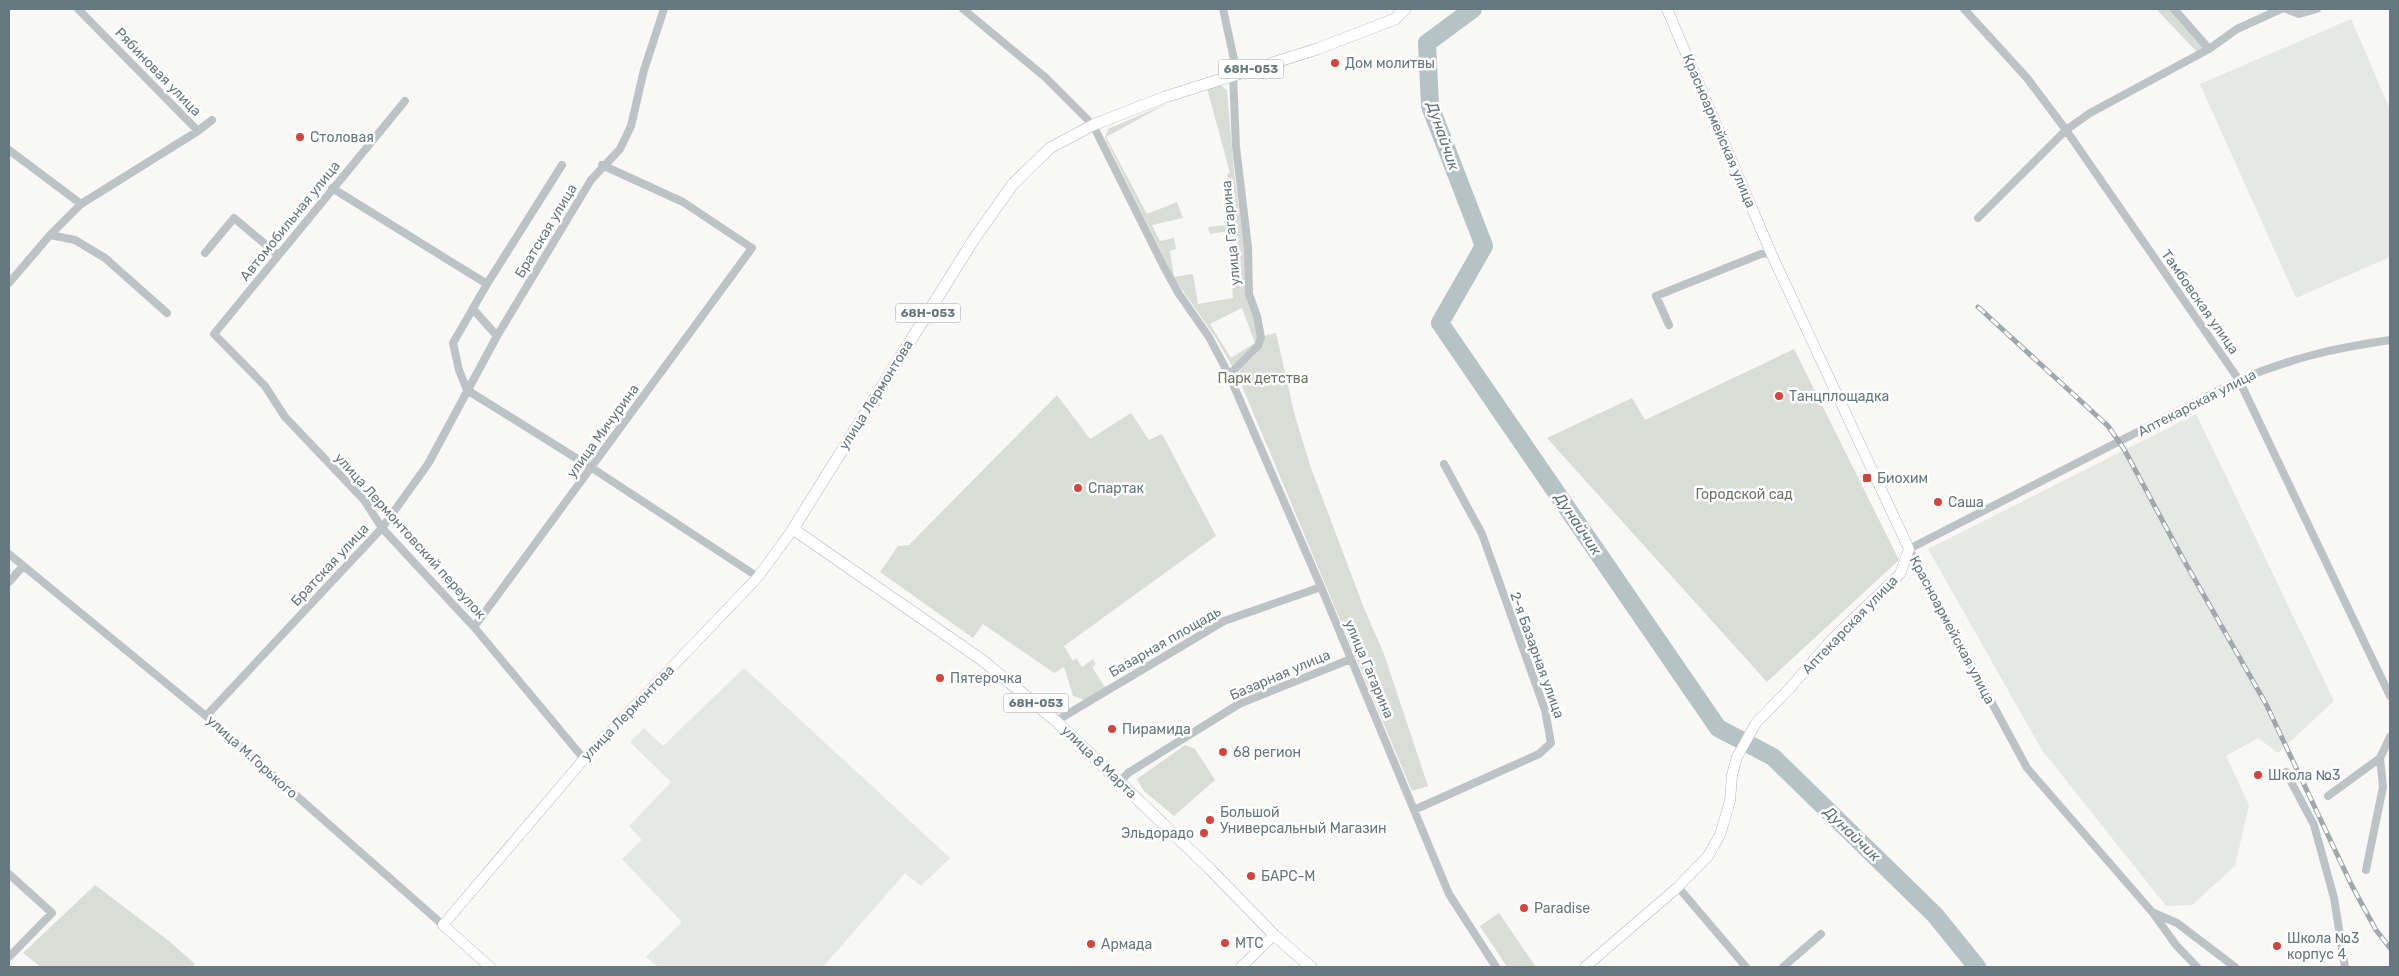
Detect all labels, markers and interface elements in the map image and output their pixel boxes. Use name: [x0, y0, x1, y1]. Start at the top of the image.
street label: Рябиновая улица: [111, 24, 205, 120]
street label: Красноармейская улица: [1679, 51, 1759, 211]
place label: Дом молитвы: [1345, 55, 1435, 72]
marker: Дом молитвы: [1329, 57, 1341, 69]
road number: 68Н-053: [1218, 60, 1284, 78]
water label: Дунайчик: [1423, 98, 1463, 174]
place label: Столовая: [310, 129, 374, 146]
marker: Столовая: [294, 131, 306, 143]
street label: Автомобильная улица: [236, 158, 344, 284]
street label: улица Гагарина: [1218, 180, 1244, 286]
street label: Братская улица: [511, 181, 581, 281]
street label: Тамбовская улица: [2158, 246, 2242, 358]
road number: 68Н-053: [896, 304, 960, 322]
street label: улица Лермонтова: [835, 337, 917, 453]
street label: Аптекарская улица: [2135, 366, 2259, 440]
park label: Парк детства: [1218, 370, 1308, 387]
street label: улица Мичурина: [563, 381, 643, 481]
place label: Танцплощадка: [1789, 388, 1889, 405]
marker: Танцплощадка: [1773, 390, 1785, 402]
street label: улица Лермонтовский переулок: [331, 449, 489, 623]
place label: Биохим: [1877, 470, 1928, 487]
marker: Биохим: [1861, 472, 1873, 484]
place label: Спартак: [1088, 480, 1145, 497]
marker: Спартак: [1072, 482, 1084, 494]
park label: Городской сад: [1695, 486, 1793, 503]
water label: Дунайчик: [1550, 489, 1606, 559]
place label: Саша: [1948, 494, 1984, 511]
marker: Саша: [1932, 496, 1944, 508]
street label: Братская улица: [287, 520, 373, 610]
street label: Красноармейская улица: [1906, 553, 1998, 707]
street label: Аптекарская улица: [1799, 572, 1901, 678]
street label: 2-я Базарная улица: [1506, 589, 1568, 721]
street label: Базарная площадь: [1106, 603, 1224, 681]
street label: улица Гагарина: [1341, 617, 1397, 721]
street label: Базарная улица: [1227, 646, 1333, 704]
street label: улица Лермонтова: [578, 662, 678, 764]
place label: Пятерочка: [950, 670, 1022, 687]
marker: Пятерочка: [934, 672, 946, 684]
road number: 68Н-053: [1004, 694, 1068, 712]
street label: улица М.Горького: [203, 712, 301, 802]
place label: Пирамида: [1122, 721, 1191, 738]
street label: улица 8 Марта: [1058, 722, 1140, 802]
marker: Пирамида: [1106, 723, 1118, 735]
place label: 68 регион: [1233, 744, 1301, 761]
marker: 68 регион: [1217, 746, 1229, 758]
place label: Школа №3: [2268, 767, 2340, 784]
marker: Школа №3: [2252, 769, 2264, 781]
water label: Дунайчик: [1819, 802, 1885, 866]
place label: Большой Универсальный Магазин: [1220, 804, 1387, 837]
marker: Большой Универсальный Магазин: [1204, 814, 1216, 826]
place label: Эльдорадо: [1121, 825, 1194, 842]
marker: Эльдорадо: [1198, 827, 1210, 839]
place label: БАРС-М: [1261, 868, 1315, 885]
marker: БАРС-М: [1245, 870, 1257, 882]
place label: Paradise: [1534, 900, 1590, 917]
marker: Paradise: [1518, 902, 1530, 914]
place label: Школа №3 корпус 4: [2287, 930, 2359, 963]
place label: МТС: [1235, 935, 1264, 952]
place label: Армада: [1101, 936, 1152, 953]
marker: МТС: [1219, 937, 1231, 949]
marker: Армада: [1085, 938, 1097, 950]
marker: Школа №3 корпус 4: [2271, 940, 2283, 952]

